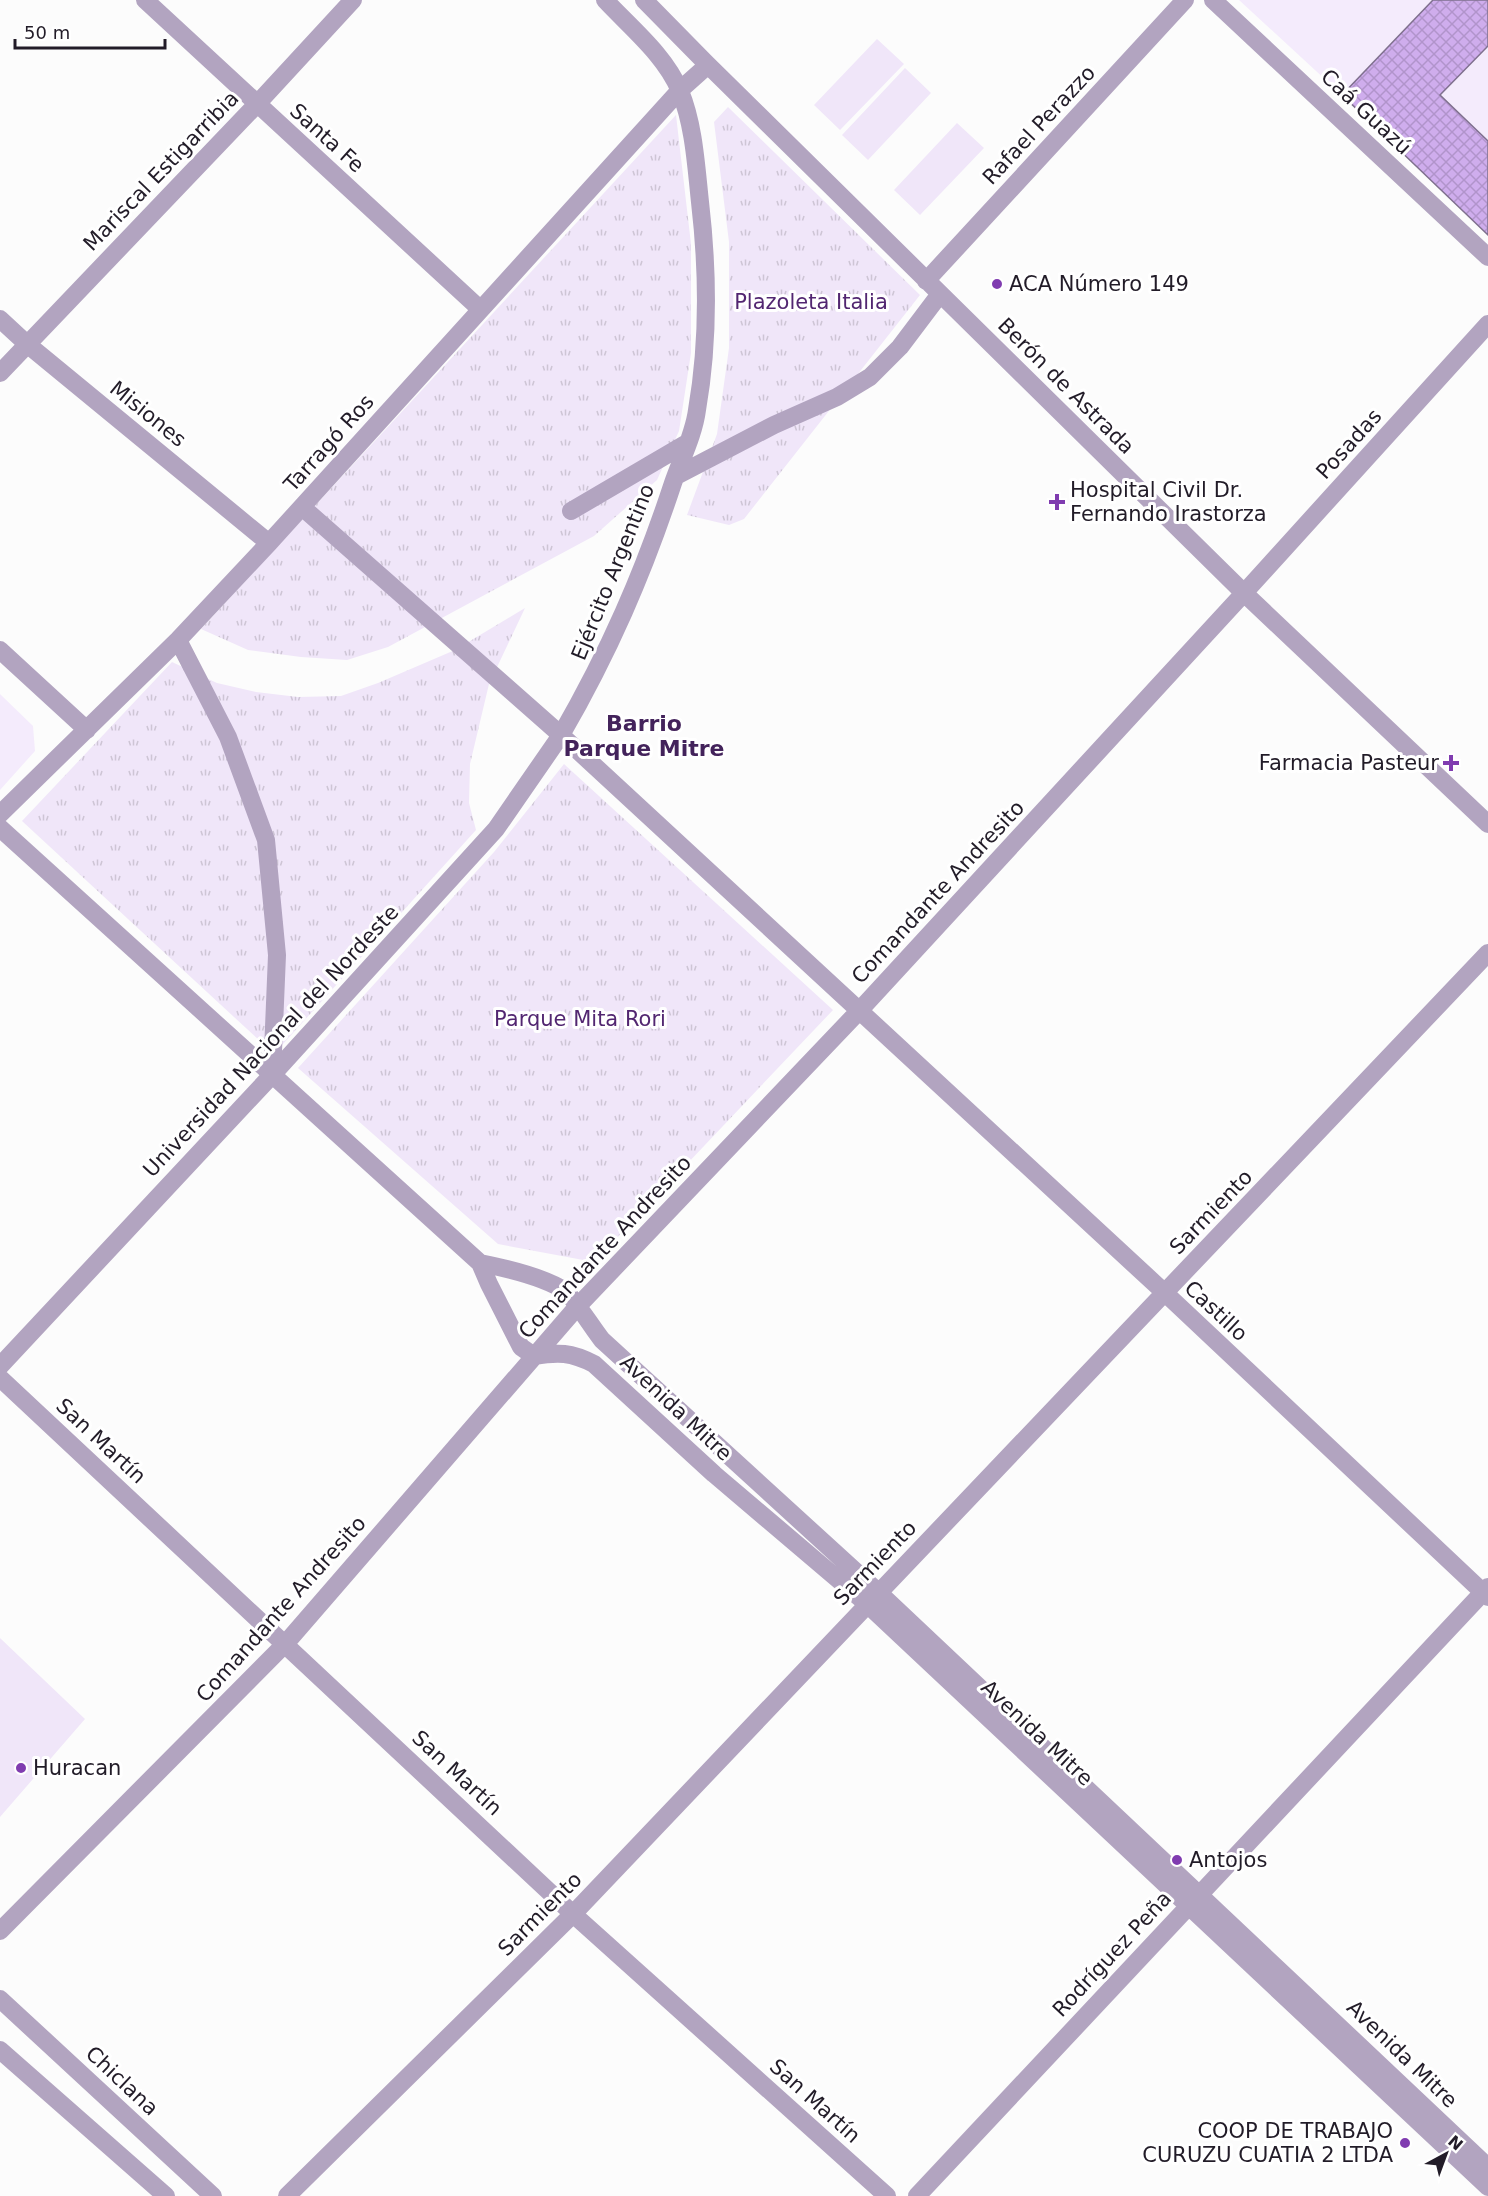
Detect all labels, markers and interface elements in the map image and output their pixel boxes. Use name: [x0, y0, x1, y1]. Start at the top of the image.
scale bar: [15, 12, 165, 50]
text: 50 m: [24, 22, 70, 43]
street label: Rafael Perazzo: [978, 61, 1100, 189]
street label: Caá Guazú: [1316, 64, 1416, 160]
street label: Mariscal Estigarribia: [79, 86, 243, 256]
street label: Santa Fe: [285, 99, 369, 177]
place label: ACA Número 149: [1009, 272, 1189, 296]
marker: ACA Número 149: [990, 277, 1004, 291]
park label: Plazoleta Italia: [734, 290, 888, 314]
street label: Berón de Astrada: [993, 313, 1139, 459]
street label: Misiones: [105, 376, 191, 452]
street label: Tarragó Ros: [279, 390, 379, 497]
street label: Posadas: [1311, 404, 1387, 484]
place label: Hospital Civil Dr. Fernando Irastorza: [1070, 478, 1267, 526]
street label: Ejército Argentino: [567, 480, 659, 664]
marker: Hospital Civil Dr. Fernando Irastorza: [1048, 493, 1066, 511]
district label: Barrio Parque Mitre: [564, 711, 724, 761]
place label: Farmacia Pasteur: [1259, 751, 1439, 775]
marker: Farmacia Pasteur: [1444, 756, 1458, 770]
street label: Comandante Andresito: [847, 796, 1029, 988]
street label: Universidad Nacional del Nordeste: [138, 900, 404, 1182]
park label: Parque Mita Rori: [494, 1007, 666, 1031]
street label: Comandante Andresito: [514, 1151, 696, 1343]
street label: Sarmiento: [1165, 1165, 1257, 1259]
street label: Castillo: [1180, 1276, 1252, 1346]
street label: Avenida Mitre: [615, 1350, 737, 1466]
street label: San Martín: [51, 1394, 151, 1488]
street label: Comandante Andresito: [191, 1511, 371, 1707]
street label: Sarmiento: [829, 1516, 921, 1610]
street label: Avenida Mitre: [976, 1675, 1098, 1791]
street label: San Martín: [407, 1726, 507, 1820]
place label: Huracan: [33, 1756, 121, 1780]
marker: Huracan: [14, 1761, 28, 1775]
place label: Antojos: [1189, 1848, 1267, 1872]
marker: Antojos: [1170, 1853, 1184, 1867]
street label: Sarmiento: [493, 1867, 587, 1961]
street label: Rodríguez Peña: [1048, 1886, 1176, 2022]
street label: Avenida Mitre: [1342, 1995, 1462, 2113]
street label: Chiclana: [81, 2041, 163, 2121]
street label: San Martín: [765, 2054, 865, 2148]
place label: COOP DE TRABAJO CURUZU CUATIA 2 LTDA: [1142, 2119, 1394, 2167]
north arrow: [1416, 2124, 1476, 2184]
text: N: [1444, 2131, 1467, 2155]
marker: COOP DE TRABAJO CURUZU CUATIA 2 LTDA: [1398, 2136, 1412, 2150]

